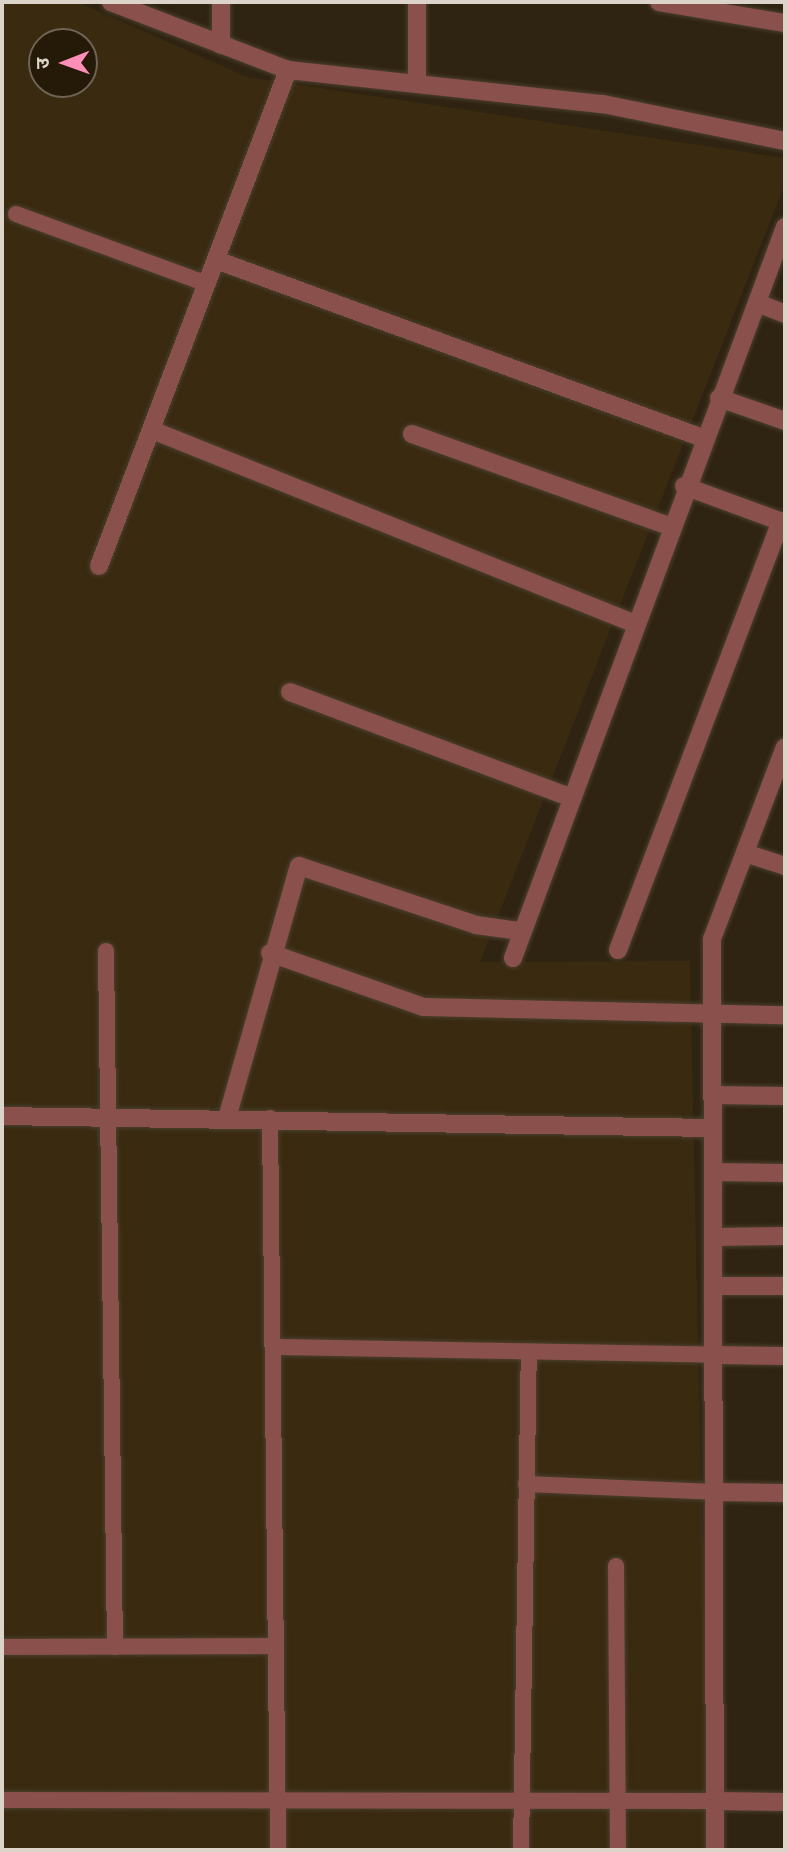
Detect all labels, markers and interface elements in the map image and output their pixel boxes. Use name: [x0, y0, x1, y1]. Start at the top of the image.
north arrow: [28, 28, 98, 98]
text: उ: [32, 58, 55, 69]

